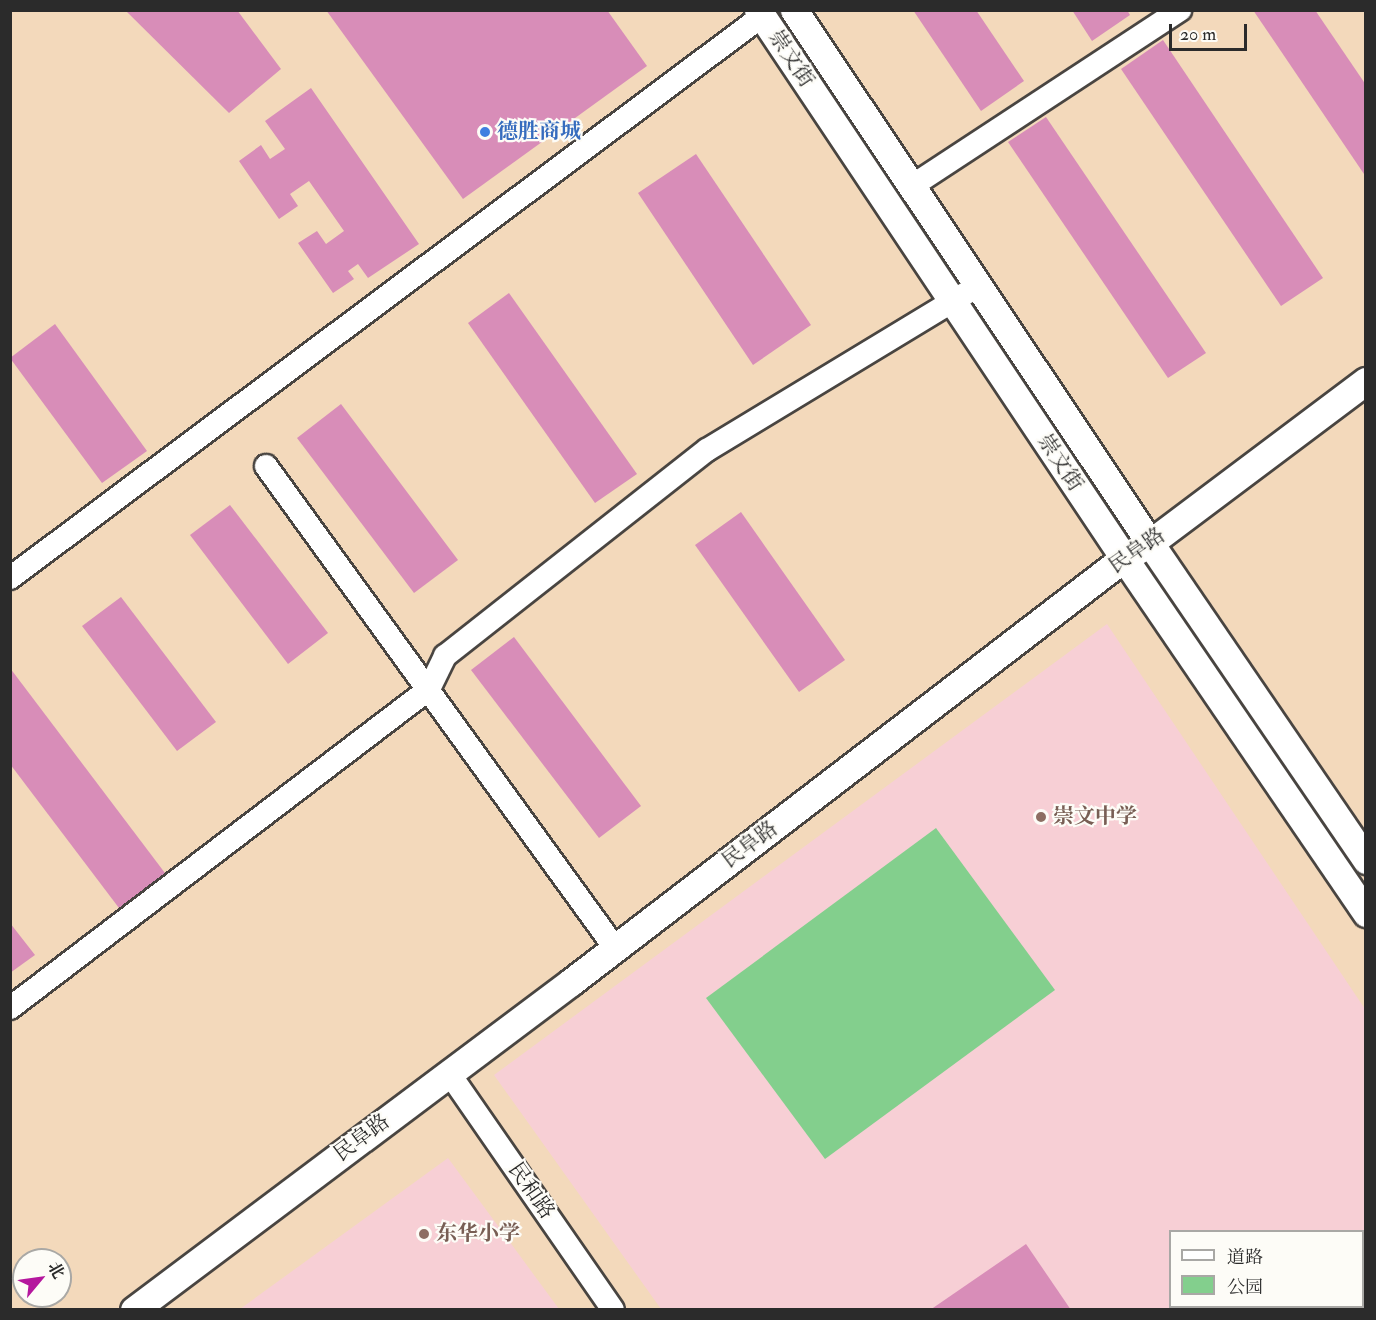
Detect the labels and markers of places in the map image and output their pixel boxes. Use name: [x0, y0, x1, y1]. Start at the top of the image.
place label: 德胜商城: [497, 119, 581, 145]
marker: 德胜商城: [478, 125, 492, 139]
place label: 崇文中学: [1053, 804, 1137, 830]
marker: 崇文中学: [1034, 810, 1048, 824]
place label: 东华小学: [436, 1221, 520, 1247]
marker: 东华小学: [417, 1227, 431, 1241]

